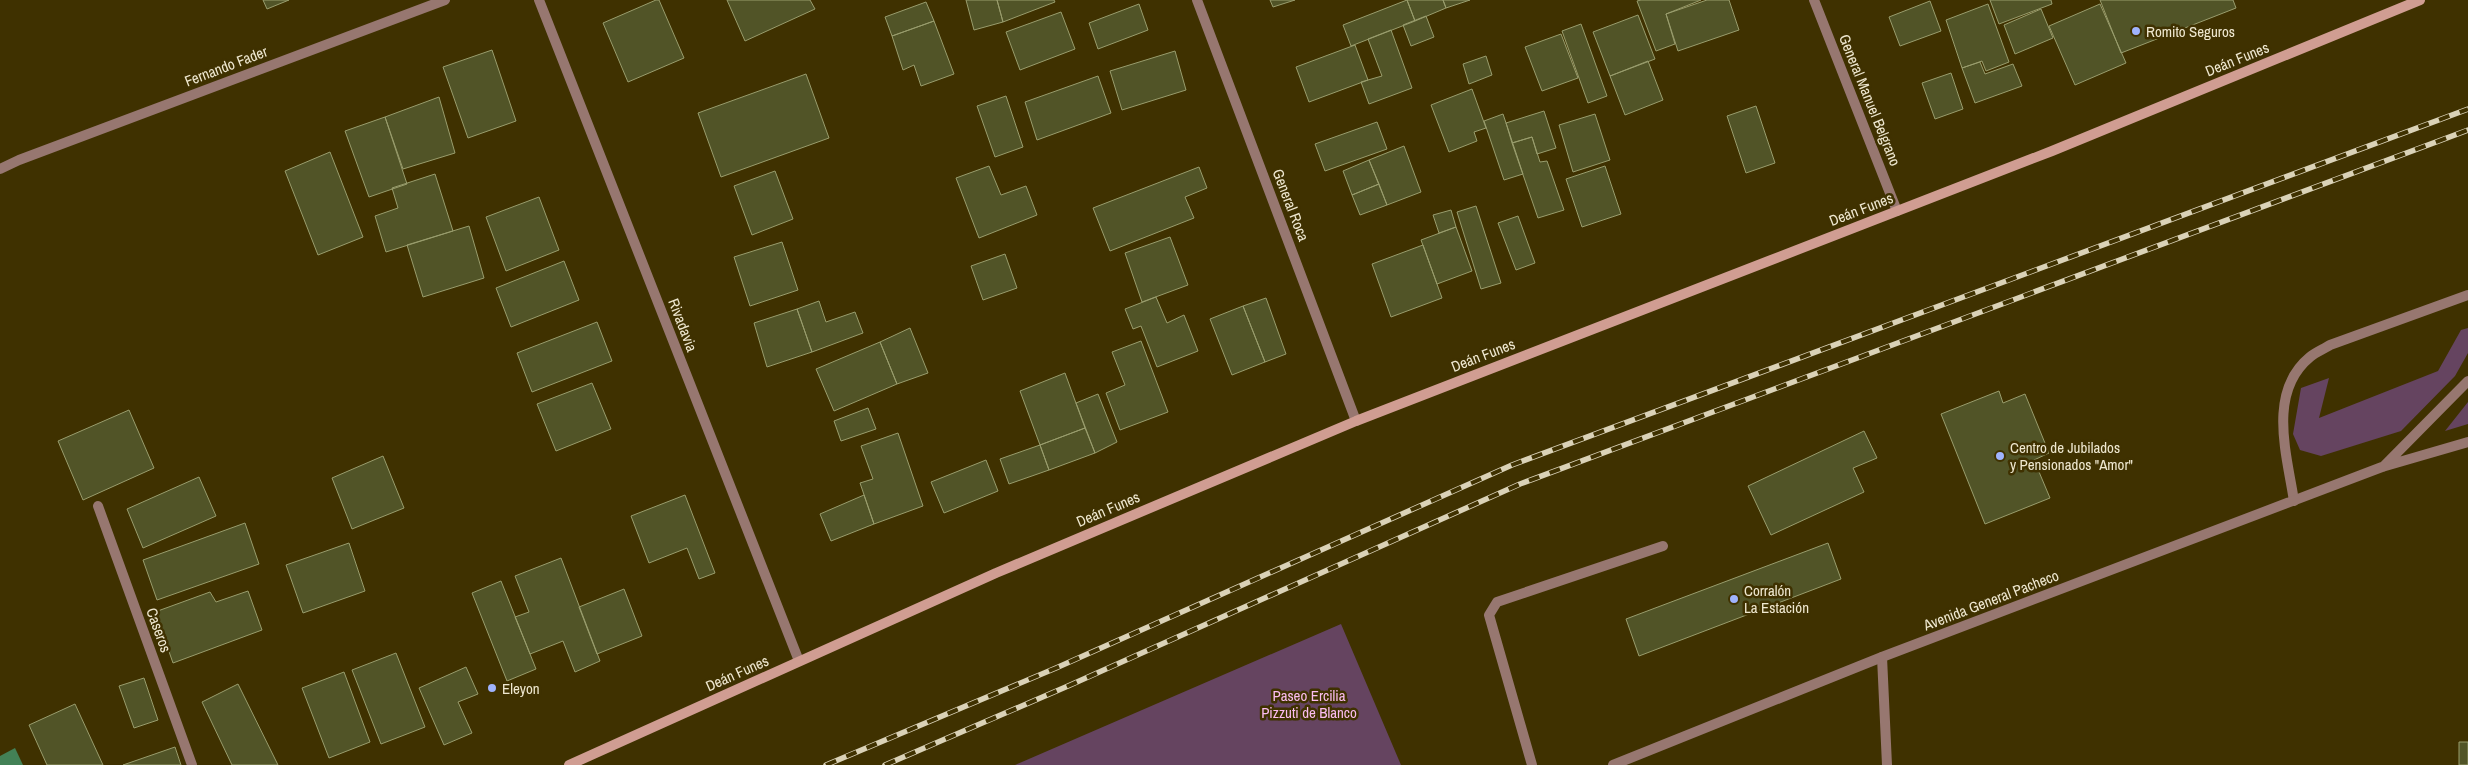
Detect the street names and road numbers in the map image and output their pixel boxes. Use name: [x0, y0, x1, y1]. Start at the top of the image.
street label: General Manuel Belgrano: [1834, 31, 1906, 169]
street label: Deán Funes: [2202, 37, 2272, 81]
street label: Fernando Fader: [182, 41, 270, 91]
street label: General Roca: [1268, 166, 1314, 244]
street label: Deán Funes: [1826, 187, 1896, 231]
street label: Rivadavia: [663, 295, 703, 355]
street label: Deán Funes: [1448, 333, 1518, 377]
street label: Deán Funes: [1073, 486, 1143, 532]
street label: Avenida General Pacheco: [1919, 564, 2062, 636]
street label: Caseros: [141, 605, 177, 655]
street label: Deán Funes: [702, 650, 772, 696]

